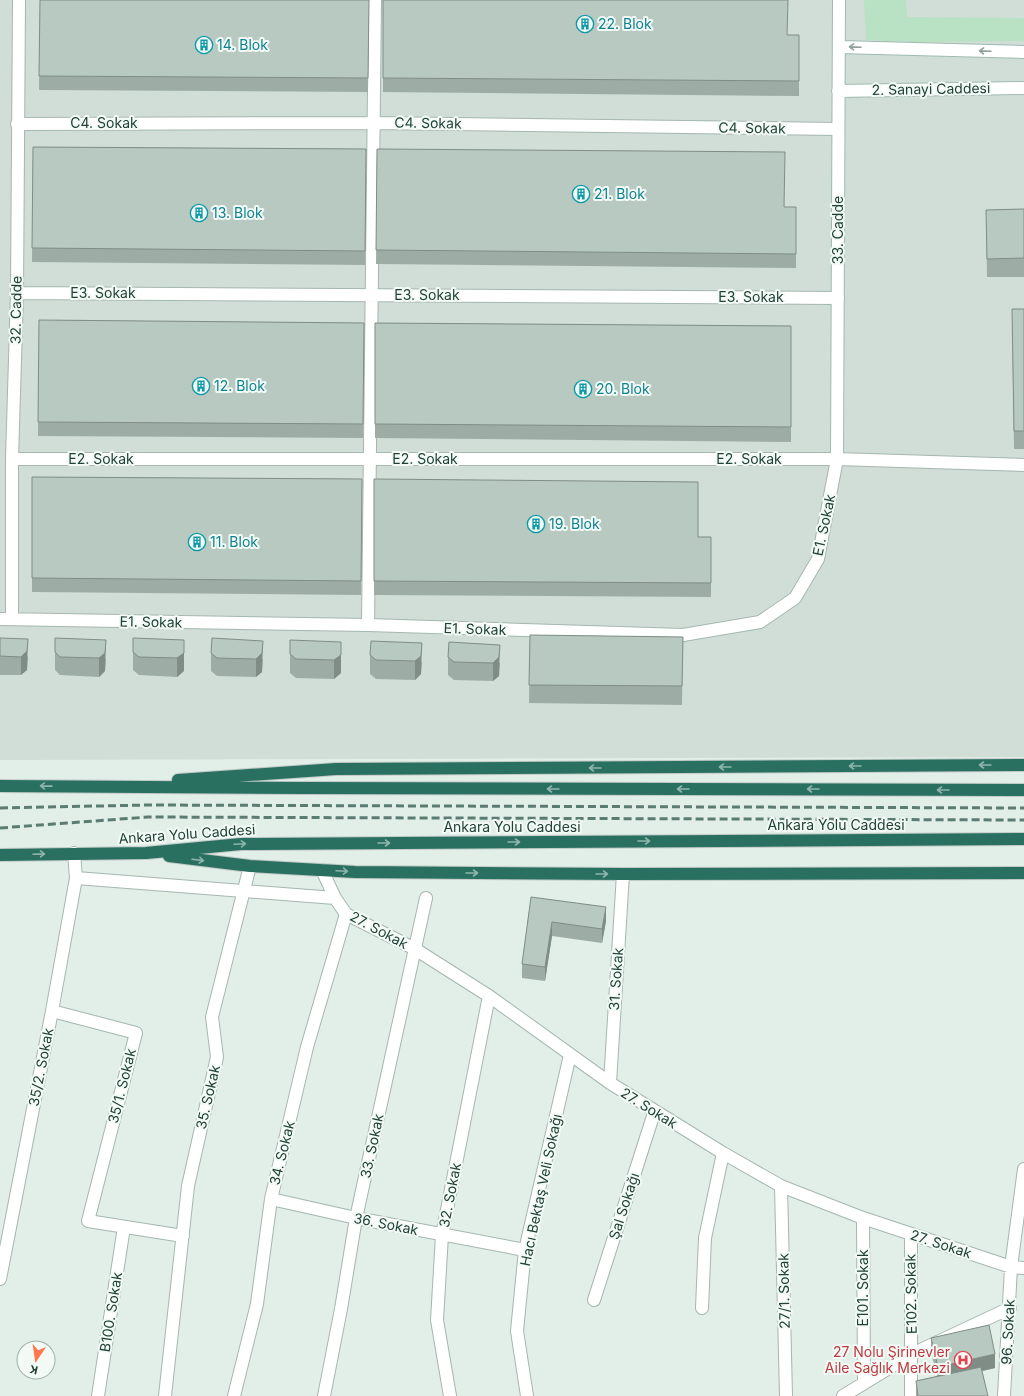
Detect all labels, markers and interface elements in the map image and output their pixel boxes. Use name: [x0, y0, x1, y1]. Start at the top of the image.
building icon: 22. Blok: [575, 14, 595, 34]
place label: 22. Blok: [598, 15, 652, 32]
building icon: 14. Blok: [194, 35, 214, 55]
place label: 14. Blok: [217, 36, 268, 53]
one-way arrow: [849, 43, 862, 51]
one-way arrow: [979, 47, 992, 55]
street label: 2. Sanayi Caddesi: [872, 79, 990, 98]
street label: C4. Sokak: [394, 113, 462, 132]
street label: C4. Sokak: [70, 114, 138, 131]
street label: C4. Sokak: [718, 118, 786, 137]
building icon: 21. Blok: [571, 184, 591, 204]
place label: 21. Blok: [594, 185, 645, 202]
street label: 33. Cadde: [829, 196, 846, 264]
building icon: 13. Blok: [189, 203, 209, 223]
place label: 13. Blok: [212, 204, 263, 221]
street label: 32. Cadde: [6, 276, 25, 344]
street label: E3. Sokak: [70, 284, 136, 301]
street label: E3. Sokak: [394, 286, 460, 303]
street label: E3. Sokak: [718, 288, 784, 305]
building icon: 12. Blok: [191, 376, 211, 396]
place label: 12. Blok: [214, 377, 265, 394]
building icon: 20. Blok: [573, 379, 593, 399]
place label: 20. Blok: [596, 380, 650, 397]
street label: E2. Sokak: [68, 450, 134, 467]
street label: E2. Sokak: [392, 450, 458, 467]
street label: E2. Sokak: [716, 450, 782, 467]
street label: E1. Sokak: [809, 492, 838, 557]
building icon: 19. Blok: [526, 514, 546, 534]
place label: 19. Blok: [549, 515, 600, 532]
building icon: 11. Blok: [187, 532, 207, 552]
place label: 11. Blok: [210, 533, 258, 550]
street label: E1. Sokak: [120, 612, 183, 631]
street label: E1. Sokak: [443, 619, 507, 638]
one-way arrow: [979, 761, 992, 769]
one-way arrow: [849, 762, 862, 770]
one-way arrow: [719, 763, 732, 771]
one-way arrow: [589, 764, 602, 772]
one-way arrow: [40, 782, 53, 790]
one-way arrow: [547, 785, 560, 793]
one-way arrow: [677, 785, 690, 793]
one-way arrow: [807, 785, 820, 793]
one-way arrow: [937, 786, 950, 794]
street label: Ankara Yolu Caddesi: [767, 816, 905, 833]
street label: Ankara Yolu Caddesi: [443, 818, 581, 835]
street label: Ankara Yolu Caddesi: [118, 820, 256, 847]
one-way arrow: [507, 838, 520, 846]
one-way arrow: [637, 838, 650, 845]
one-way arrow: [377, 839, 390, 847]
one-way arrow: [233, 841, 246, 848]
one-way arrow: [32, 850, 45, 858]
one-way arrow: [191, 856, 204, 863]
one-way arrow: [335, 868, 348, 875]
one-way arrow: [465, 869, 478, 877]
one-way arrow: [595, 870, 608, 878]
street label: 27. Sokak: [347, 907, 411, 952]
street label: 31. Sokak: [605, 947, 626, 1011]
street label: 35/2. Sokak: [25, 1026, 56, 1107]
street label: 35/1. Sokak: [104, 1046, 139, 1125]
street label: 35. Sokak: [192, 1063, 223, 1131]
street label: 27. Sokak: [618, 1084, 681, 1132]
street label: 33. Sokak: [356, 1112, 387, 1180]
street label: Hacı Bektaş Veli Sokağı: [516, 1112, 565, 1268]
street label: 34. Sokak: [265, 1119, 298, 1187]
street label: 32. Sokak: [435, 1161, 464, 1229]
street label: Şal Sokağı: [605, 1170, 642, 1241]
street label: 36. Sokak: [352, 1209, 420, 1238]
street label: 27. Sokak: [908, 1226, 974, 1261]
street label: E101. Sokak: [854, 1249, 871, 1327]
street label: 27/1. Sokak: [774, 1253, 793, 1329]
street label: E102. Sokak: [901, 1254, 920, 1334]
street label: B100. Sokak: [96, 1270, 125, 1353]
street label: 96. Sokak: [997, 1299, 1018, 1365]
north arrow: [16, 1340, 56, 1380]
place label: 27 Nolu Şirinevler Aile Sağlık Merkezi: [825, 1343, 950, 1376]
hospital icon: 27 Nolu Şirinevler Aile Sağlık Merkezi: [953, 1350, 973, 1370]
text: K: [28, 1362, 39, 1377]

